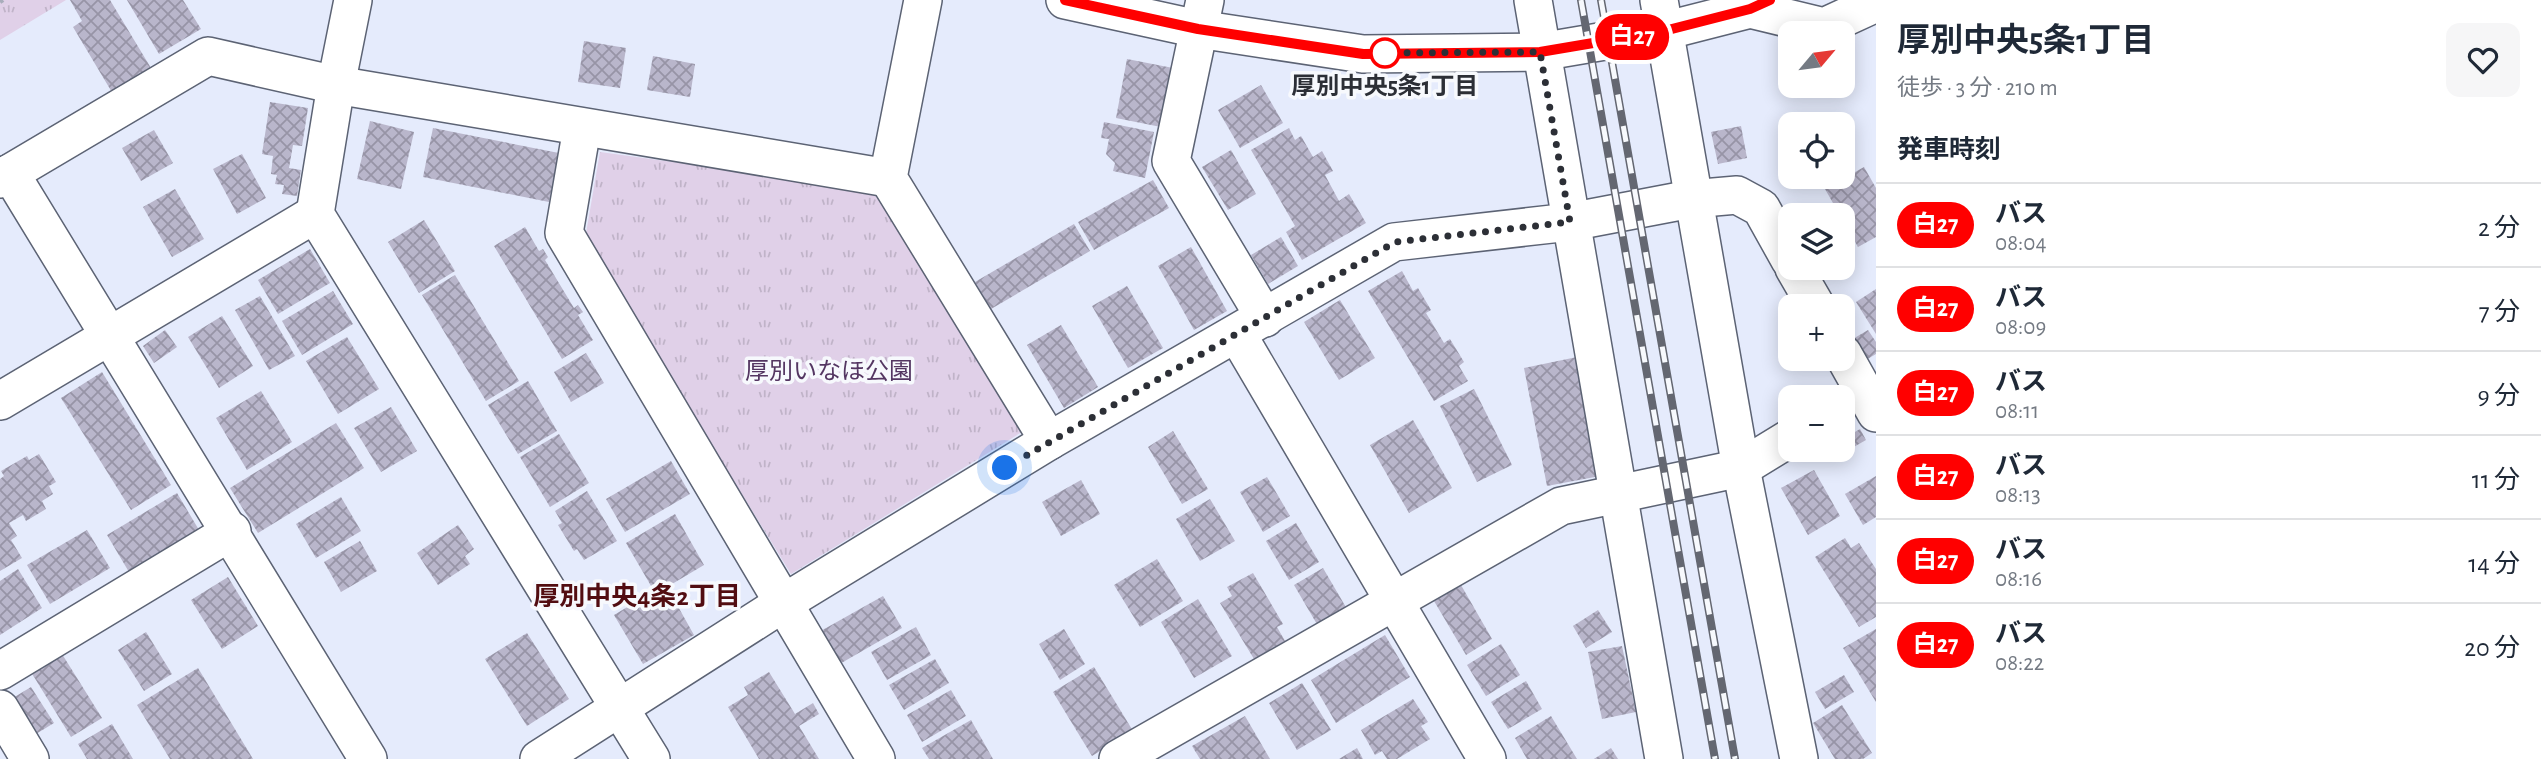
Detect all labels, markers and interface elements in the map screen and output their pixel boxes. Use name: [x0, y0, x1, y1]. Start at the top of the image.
line badge: 白27: [1592, 14, 1672, 60]
north arrow: [1778, 21, 1855, 98]
map controls: [1778, 21, 1855, 462]
button: heart: [2446, 23, 2520, 97]
text: 白27: [1609, 25, 1655, 49]
text: 厚別中央5条1丁目: [1897, 25, 2154, 58]
marker: 厚別中央5条1丁目: [1370, 38, 1400, 68]
place label: 厚別中央5条1丁目: [1291, 73, 1479, 99]
text: 徒歩 · 3 分 · 210 m: [1897, 77, 2058, 100]
button: locate: [1778, 112, 1855, 189]
text: 発車時刻: [1897, 137, 2001, 163]
text: バス: [1995, 201, 2047, 227]
button: layers: [1778, 203, 1855, 280]
text: 白27: [1913, 213, 1958, 237]
text: 2 分: [2478, 215, 2520, 241]
text: 08:04: [1995, 232, 2047, 255]
text: バス: [1995, 285, 2047, 311]
button: +: [1778, 294, 1855, 371]
text: 白27: [1913, 297, 1958, 321]
text: 7 分: [2479, 299, 2520, 325]
text: 08:09: [1995, 316, 2046, 339]
park label: 厚別いなほ公園: [745, 359, 913, 384]
text: バス: [1995, 369, 2047, 395]
text: 白27: [1913, 381, 1958, 405]
text: 9 分: [2477, 383, 2520, 409]
button: −: [1778, 385, 1855, 462]
text: 08:11: [1995, 400, 2039, 423]
your location: [987, 450, 1022, 485]
text: バス: [1995, 453, 2047, 479]
text: 白27: [1913, 465, 1958, 489]
text: 11 分: [2472, 467, 2520, 493]
text: 08:13: [1995, 484, 2041, 507]
text: バス: [1995, 537, 2047, 563]
text: 白27: [1913, 549, 1958, 573]
text: 14 分: [2468, 551, 2520, 577]
text: 08:16: [1995, 568, 2042, 591]
district label: 厚別中央4条2丁目: [533, 582, 741, 610]
text: バス: [1995, 621, 2047, 647]
text: 白27: [1913, 633, 1958, 657]
text: 20 分: [2464, 635, 2520, 661]
text: 08:22: [1995, 652, 2044, 675]

